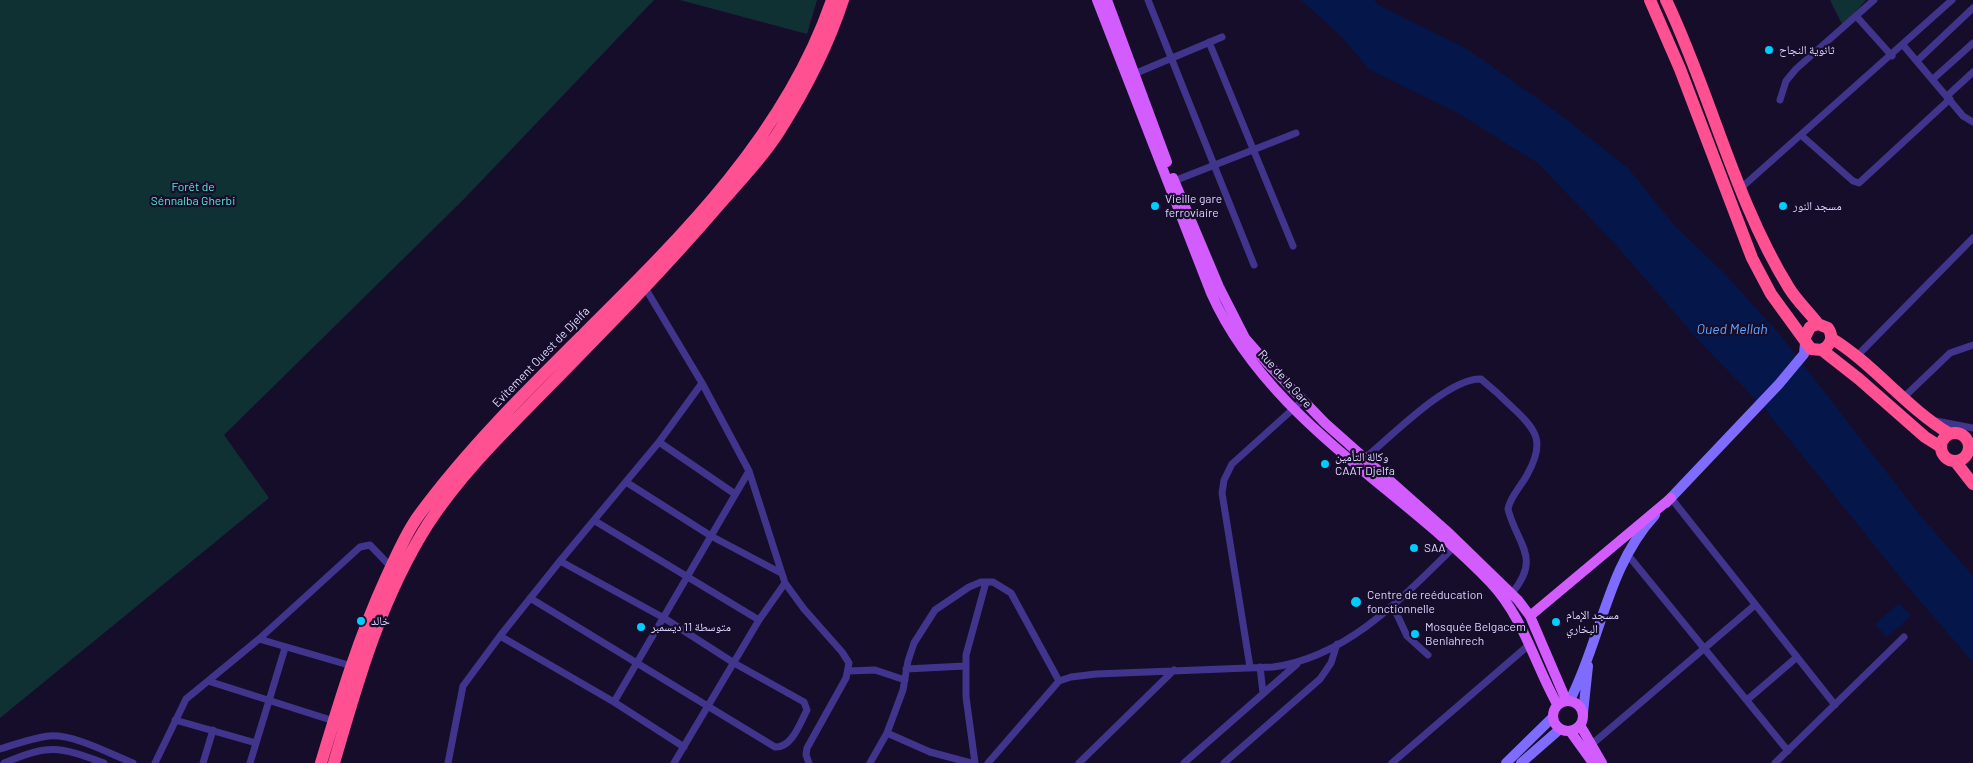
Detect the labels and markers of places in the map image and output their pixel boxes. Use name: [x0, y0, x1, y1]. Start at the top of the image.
place label: ثانوية النجاح: [1779, 43, 1835, 57]
marker: ثانوية النجاح: [1763, 44, 1775, 56]
place label: Vieille gare ferroviaire: [1165, 192, 1222, 220]
place label: مسجد النور: [1793, 199, 1842, 213]
marker: Vieille gare ferroviaire: [1149, 200, 1161, 212]
marker: مسجد النور: [1777, 200, 1789, 212]
place label: وكالة التأمين CAAT Djelfa: [1335, 450, 1395, 478]
marker: وكالة التأمين CAAT Djelfa: [1319, 458, 1331, 470]
place label: SAA: [1424, 541, 1446, 555]
marker: SAA: [1408, 542, 1420, 554]
place label: Centre de reéducation fonctionnelle: [1367, 588, 1483, 616]
marker: Centre de reéducation fonctionnelle: [1349, 595, 1363, 609]
place label: مسجد الإمام البخاري: [1566, 608, 1619, 636]
place label: خالد: [371, 614, 390, 628]
marker: خالد: [355, 615, 367, 627]
marker: مسجد الإمام البخاري: [1550, 616, 1562, 628]
place label: متوسطة 11 ديسمبر: [651, 620, 731, 634]
place label: Mosquée Belgacem Benlahrech: [1425, 620, 1526, 648]
marker: متوسطة 11 ديسمبر: [635, 621, 647, 633]
marker: Mosquée Belgacem Benlahrech: [1409, 628, 1421, 640]

